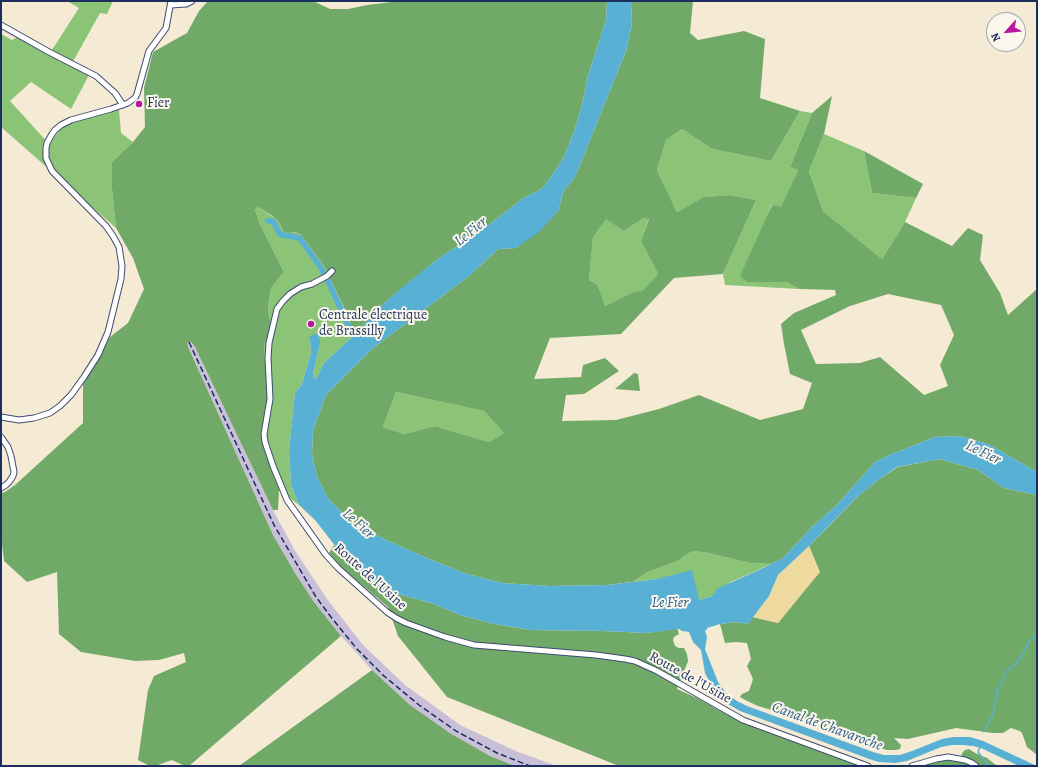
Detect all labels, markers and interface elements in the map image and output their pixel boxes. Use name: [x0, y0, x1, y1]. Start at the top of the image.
north arrow: [986, 12, 1026, 52]
text: N: [987, 30, 1004, 44]
place label: Fier: [147, 96, 169, 112]
marker: Fier: [134, 99, 144, 109]
water label: Le Fier: [451, 213, 491, 251]
place label: Centrale électrique de Brassilly: [319, 308, 427, 340]
marker: Centrale électrique de Brassilly: [306, 319, 316, 329]
water label: Le Fier: [963, 437, 1003, 469]
water label: Le Fier: [338, 505, 378, 543]
street label: Route de l'Usine: [330, 540, 410, 614]
water label: Le Fier: [652, 594, 688, 612]
street label: Route de l'Usine: [646, 648, 734, 708]
water label: Canal de Chavaroche: [769, 699, 885, 755]

